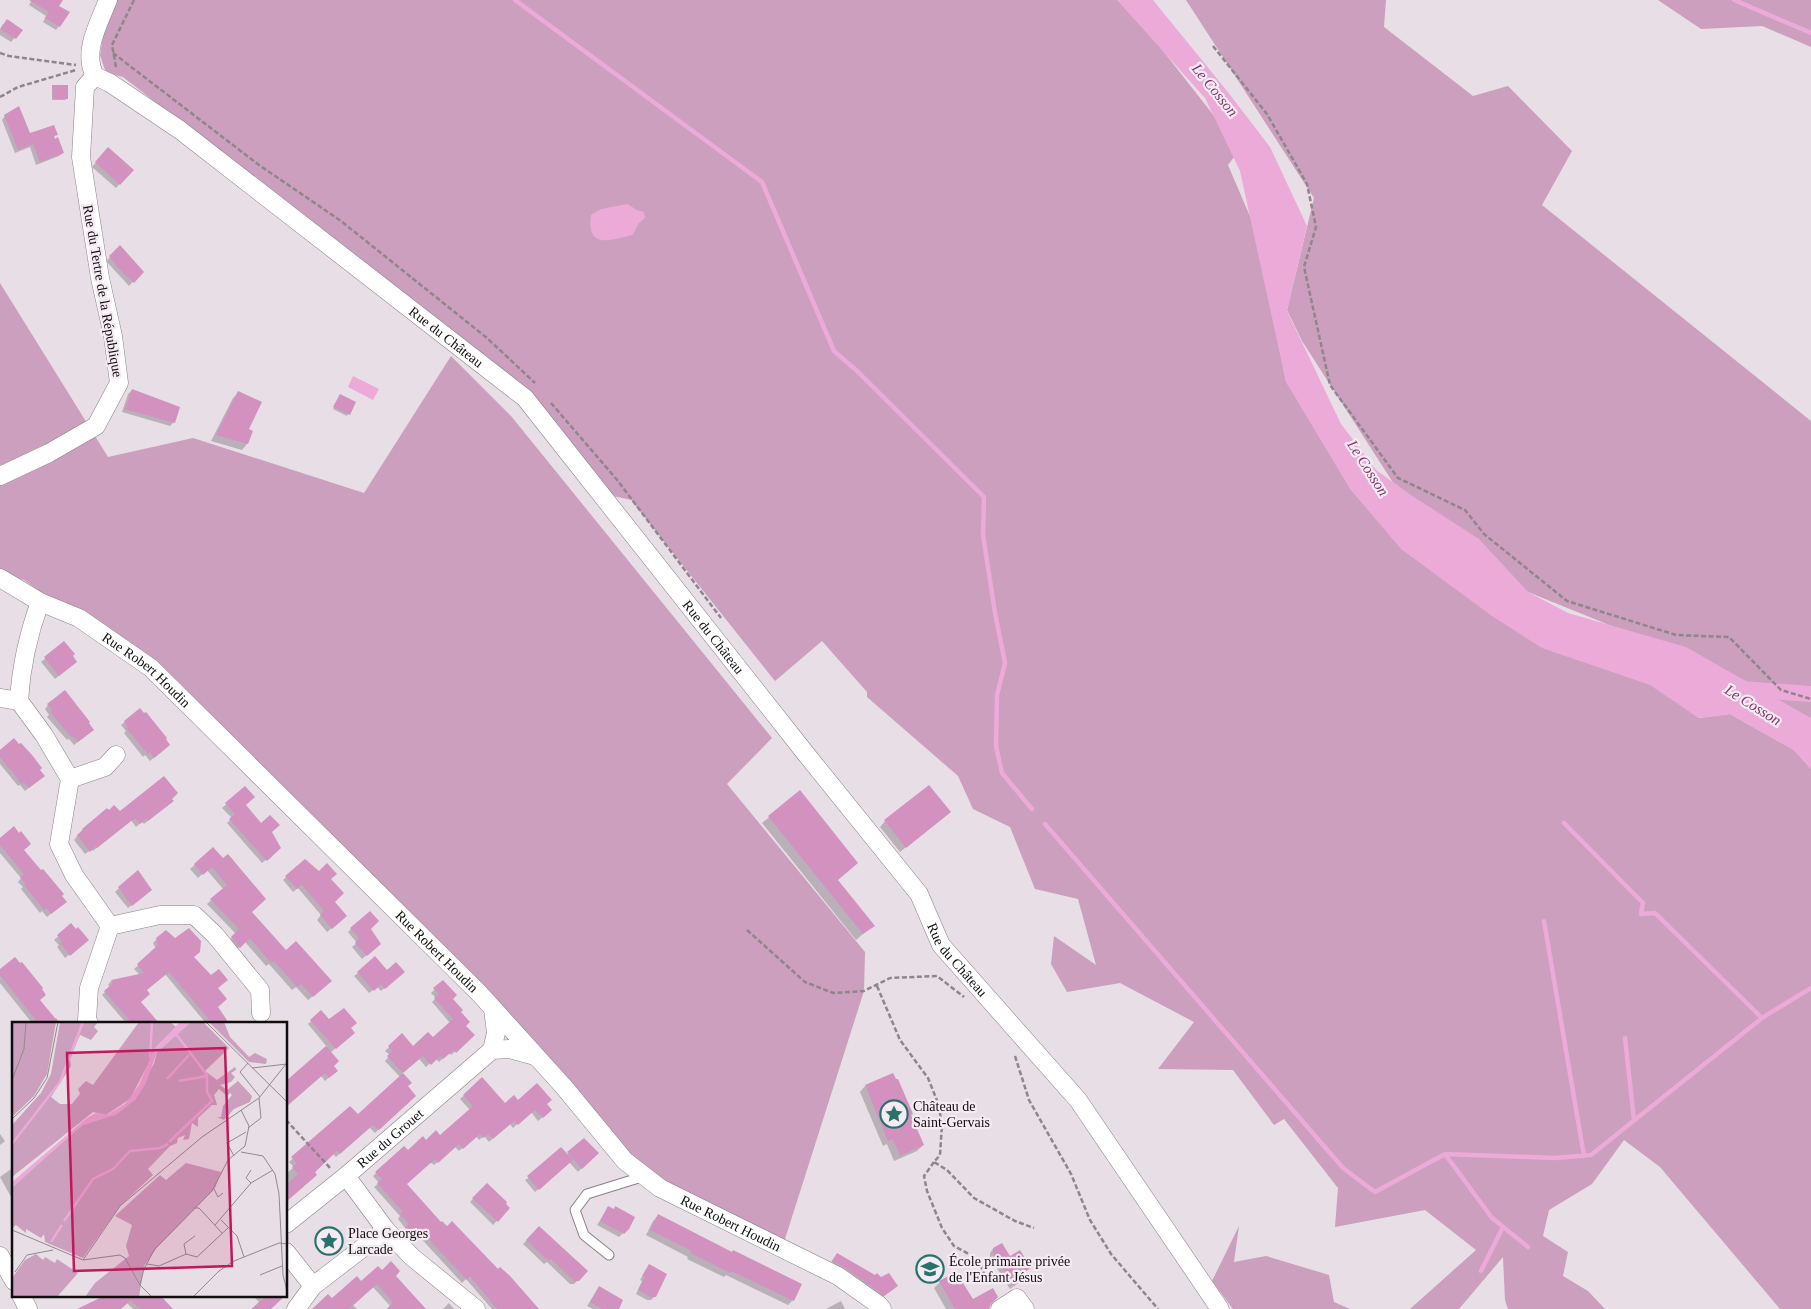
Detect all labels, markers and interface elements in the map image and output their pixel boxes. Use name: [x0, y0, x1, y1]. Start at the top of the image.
water label: Le Cosson: [1188, 60, 1241, 119]
street label: Rue du Tertre de la République: [80, 204, 125, 379]
street label: Rue du Château: [406, 304, 486, 371]
water label: Le Cosson: [1344, 436, 1392, 499]
street label: Rue du Château: [680, 597, 747, 677]
street label: Rue Robert Houdin: [99, 630, 193, 711]
water label: Le Cosson: [1721, 681, 1784, 728]
street label: Rue Robert Houdin: [392, 908, 481, 996]
street label: Rue du Château: [924, 921, 990, 1000]
inset map: [12, 1022, 288, 1296]
place icon: Château de Saint-Gervais: [879, 1099, 909, 1129]
place label: Château de Saint-Gervais: [913, 1099, 990, 1130]
street label: Rue du Grouet: [354, 1106, 427, 1171]
street label: Rue Robert Houdin: [678, 1192, 783, 1254]
place icon: Place Georges Larcade: [314, 1226, 344, 1256]
place label: Place Georges Larcade: [348, 1226, 428, 1257]
place label: École primaire privée de l'Enfant Jésus: [949, 1253, 1070, 1285]
school or university icon: École primaire privée de l'Enfant Jésus: [915, 1254, 945, 1284]

